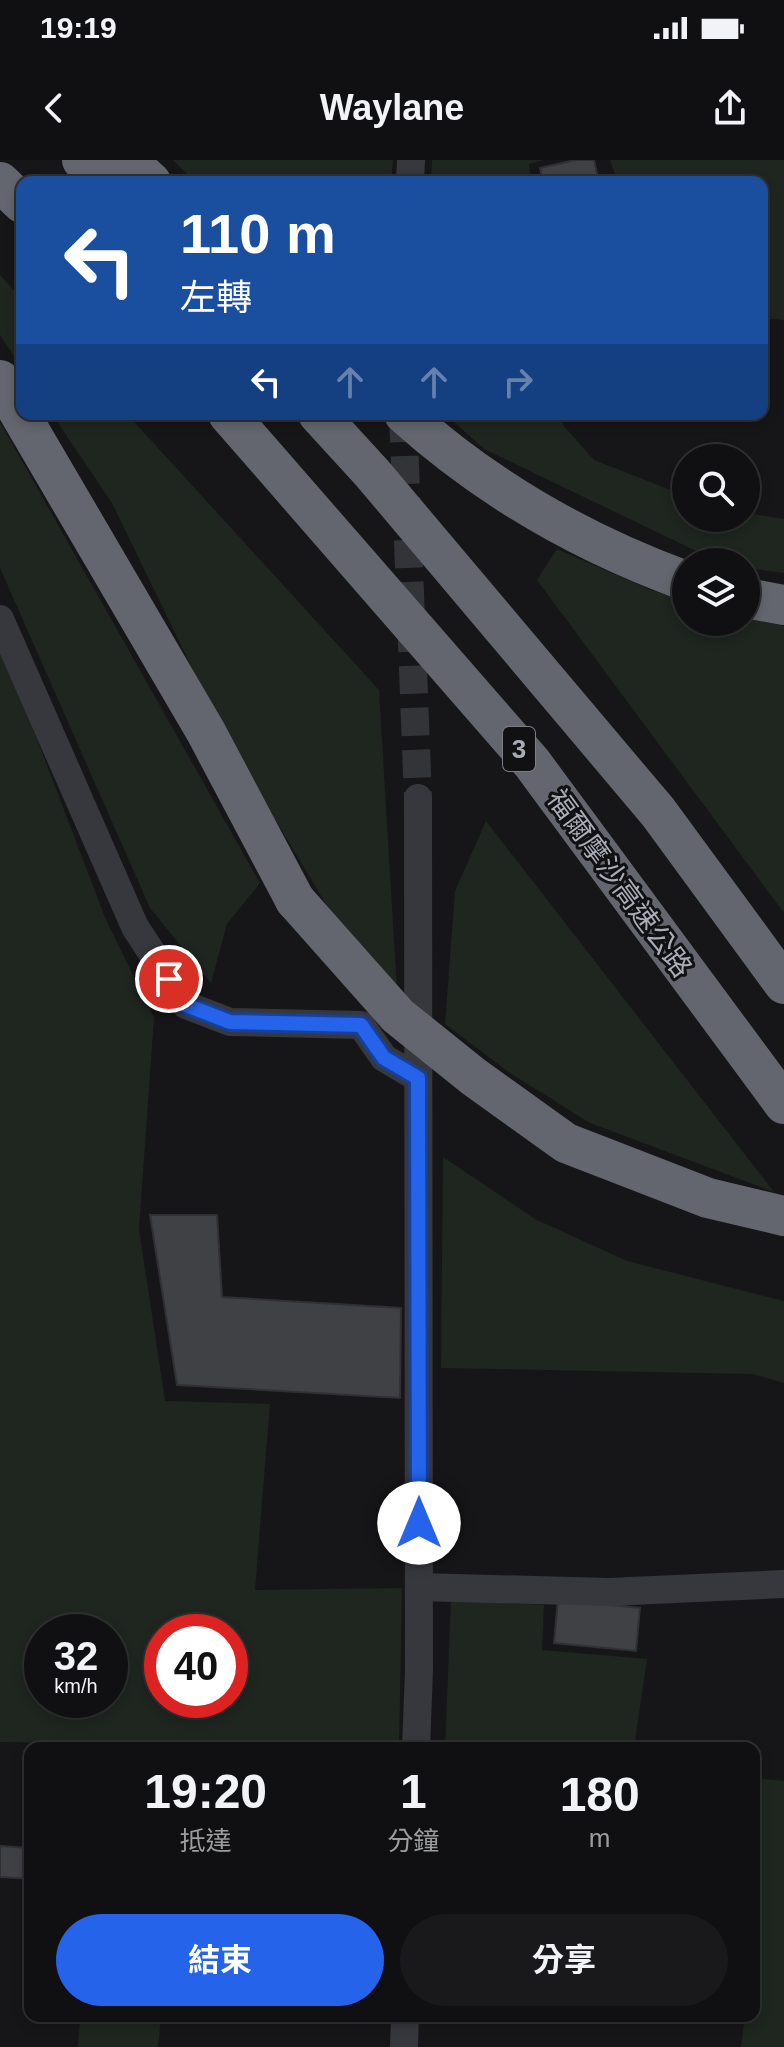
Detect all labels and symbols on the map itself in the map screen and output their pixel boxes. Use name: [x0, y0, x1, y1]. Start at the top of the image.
road number: 3: [503, 727, 535, 771]
street label: 福爾摩沙高速公路: [541, 784, 698, 983]
pin: [135, 945, 203, 1013]
position arrow: [377, 1481, 461, 1565]
speed limit sign: 40: [144, 1614, 248, 1718]

